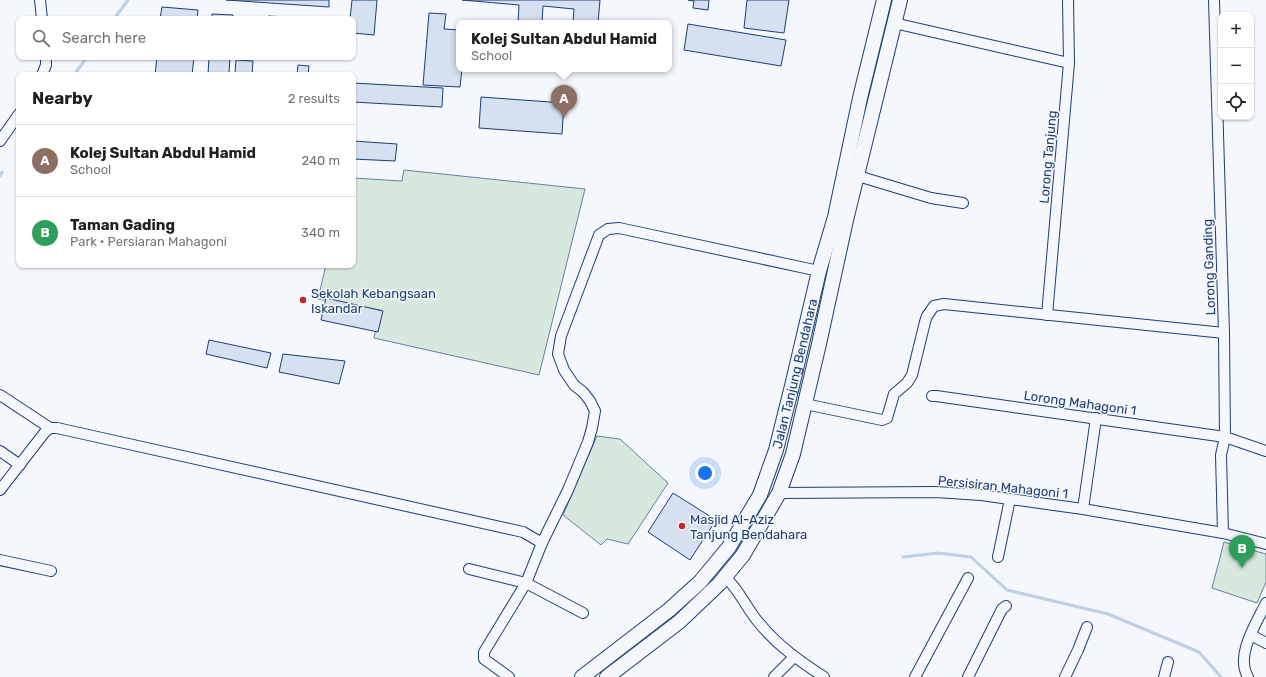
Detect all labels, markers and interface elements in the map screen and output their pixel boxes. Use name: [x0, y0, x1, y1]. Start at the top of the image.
map controls: [1218, 12, 1254, 120]
button: +: [1218, 12, 1254, 48]
search box: [16, 16, 356, 60]
popup: [456, 20, 672, 72]
icon: search: [30, 27, 52, 49]
text: Search here: [62, 29, 146, 47]
text: Kolej Sultan Abdul Hamid: [471, 30, 657, 48]
text: School: [471, 48, 512, 63]
button: −: [1218, 48, 1254, 84]
button: locate: [1218, 84, 1254, 120]
pin: A: [551, 85, 577, 118]
text: Nearby: [32, 88, 93, 108]
text: 2 results: [288, 91, 340, 106]
street label: Lorong Tanjung: [1036, 110, 1061, 204]
text: Kolej Sultan Abdul Hamid: [70, 144, 256, 162]
text: A: [40, 153, 50, 168]
text: 240 m: [301, 153, 340, 168]
text: School: [70, 162, 111, 177]
text: Taman Gading: [70, 216, 175, 234]
street label: Lorong Ganding: [1200, 219, 1219, 315]
text: B: [40, 225, 50, 240]
text: 340 m: [301, 225, 340, 240]
text: Park · Persiaran Mahagoni: [70, 234, 227, 249]
place label: Sekolah Kebangsaan Iskandar: [311, 286, 436, 316]
marker: Sekolah Kebangsaan Iskandar: [298, 295, 308, 305]
street label: Jalan Tanjung Bendahara: [769, 297, 820, 450]
street label: Lorong Mahagoni 1: [1023, 388, 1137, 419]
your location: [695, 463, 715, 483]
street label: Persisiran Mahagoni 1: [937, 473, 1069, 502]
place label: Masjid Al-Aziz Tanjung Bendahara: [690, 512, 807, 543]
marker: Masjid Al-Aziz Tanjung Bendahara: [677, 521, 687, 531]
pin: B: [1229, 535, 1255, 568]

